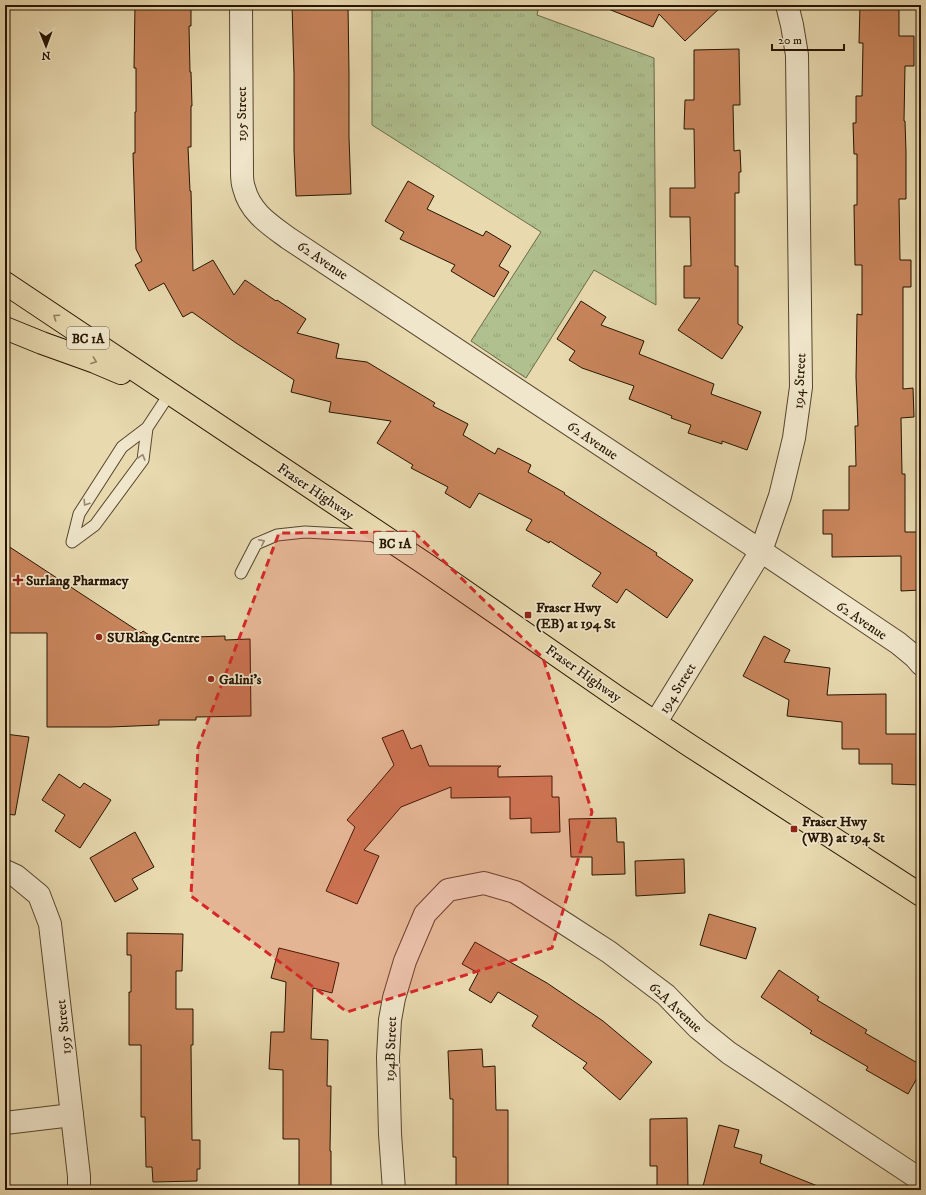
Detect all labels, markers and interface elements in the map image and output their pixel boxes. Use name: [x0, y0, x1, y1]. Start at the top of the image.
north arrow: [26, 26, 66, 66]
scale bar: [772, 26, 844, 52]
text: 20 m: [778, 33, 802, 48]
text: N: [42, 48, 51, 62]
street label: 195 Street: [233, 86, 251, 142]
street label: 62 Avenue: [294, 237, 351, 284]
one-way arrow: [53, 315, 60, 322]
road number: BC 1A: [67, 327, 109, 349]
street label: 194 Street: [790, 352, 810, 410]
one-way arrow: [90, 357, 97, 365]
street label: 62 Avenue: [564, 417, 621, 464]
one-way arrow: [137, 454, 146, 461]
street label: Fraser Highway: [274, 460, 358, 524]
one-way arrow: [84, 499, 91, 506]
road number: BC 1A: [374, 532, 416, 554]
one-way arrow: [257, 539, 265, 547]
place label: Surlang Pharmacy: [26, 572, 129, 590]
marker: Surlang Pharmacy: [13, 575, 23, 585]
street label: 62 Avenue: [833, 597, 890, 644]
place label: Fraser Hwy (EB) at 194 St: [536, 599, 616, 633]
marker: Fraser Hwy (EB) at 194 St: [523, 610, 533, 620]
place label: SURlang Centre: [107, 629, 200, 647]
marker: SURlang Centre: [94, 632, 104, 642]
street label: Fraser Highway: [542, 641, 625, 707]
street label: 194 Street: [655, 659, 701, 717]
place label: Galini's: [219, 671, 262, 689]
marker: Galini's: [206, 674, 216, 684]
place label: Fraser Hwy (WB) at 194 St: [802, 813, 885, 847]
marker: Fraser Hwy (WB) at 194 St: [789, 824, 799, 834]
street label: 62A Avenue: [645, 978, 706, 1037]
street label: 195 Street: [52, 998, 76, 1055]
street label: 194B Street: [381, 1016, 401, 1082]

